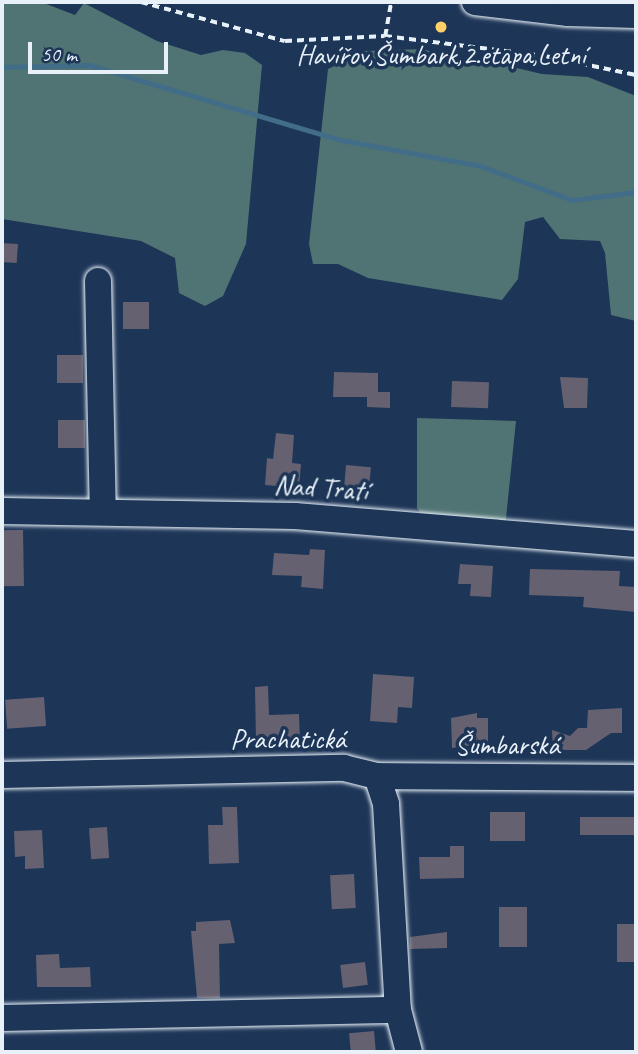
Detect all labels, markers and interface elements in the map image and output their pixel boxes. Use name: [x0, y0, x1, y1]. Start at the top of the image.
marker: Havířov,Šumbark,2.etapa,Letní: [433, 19, 449, 35]
scale bar: [32, 28, 172, 72]
place label: Havířov,Šumbark,2.etapa,Letní: [296, 38, 586, 72]
text: 50 m: [41, 41, 77, 67]
street label: Nad Tratí: [273, 468, 369, 508]
street label: Prachatická: [230, 722, 346, 756]
street label: Šumbarská: [454, 728, 560, 762]

